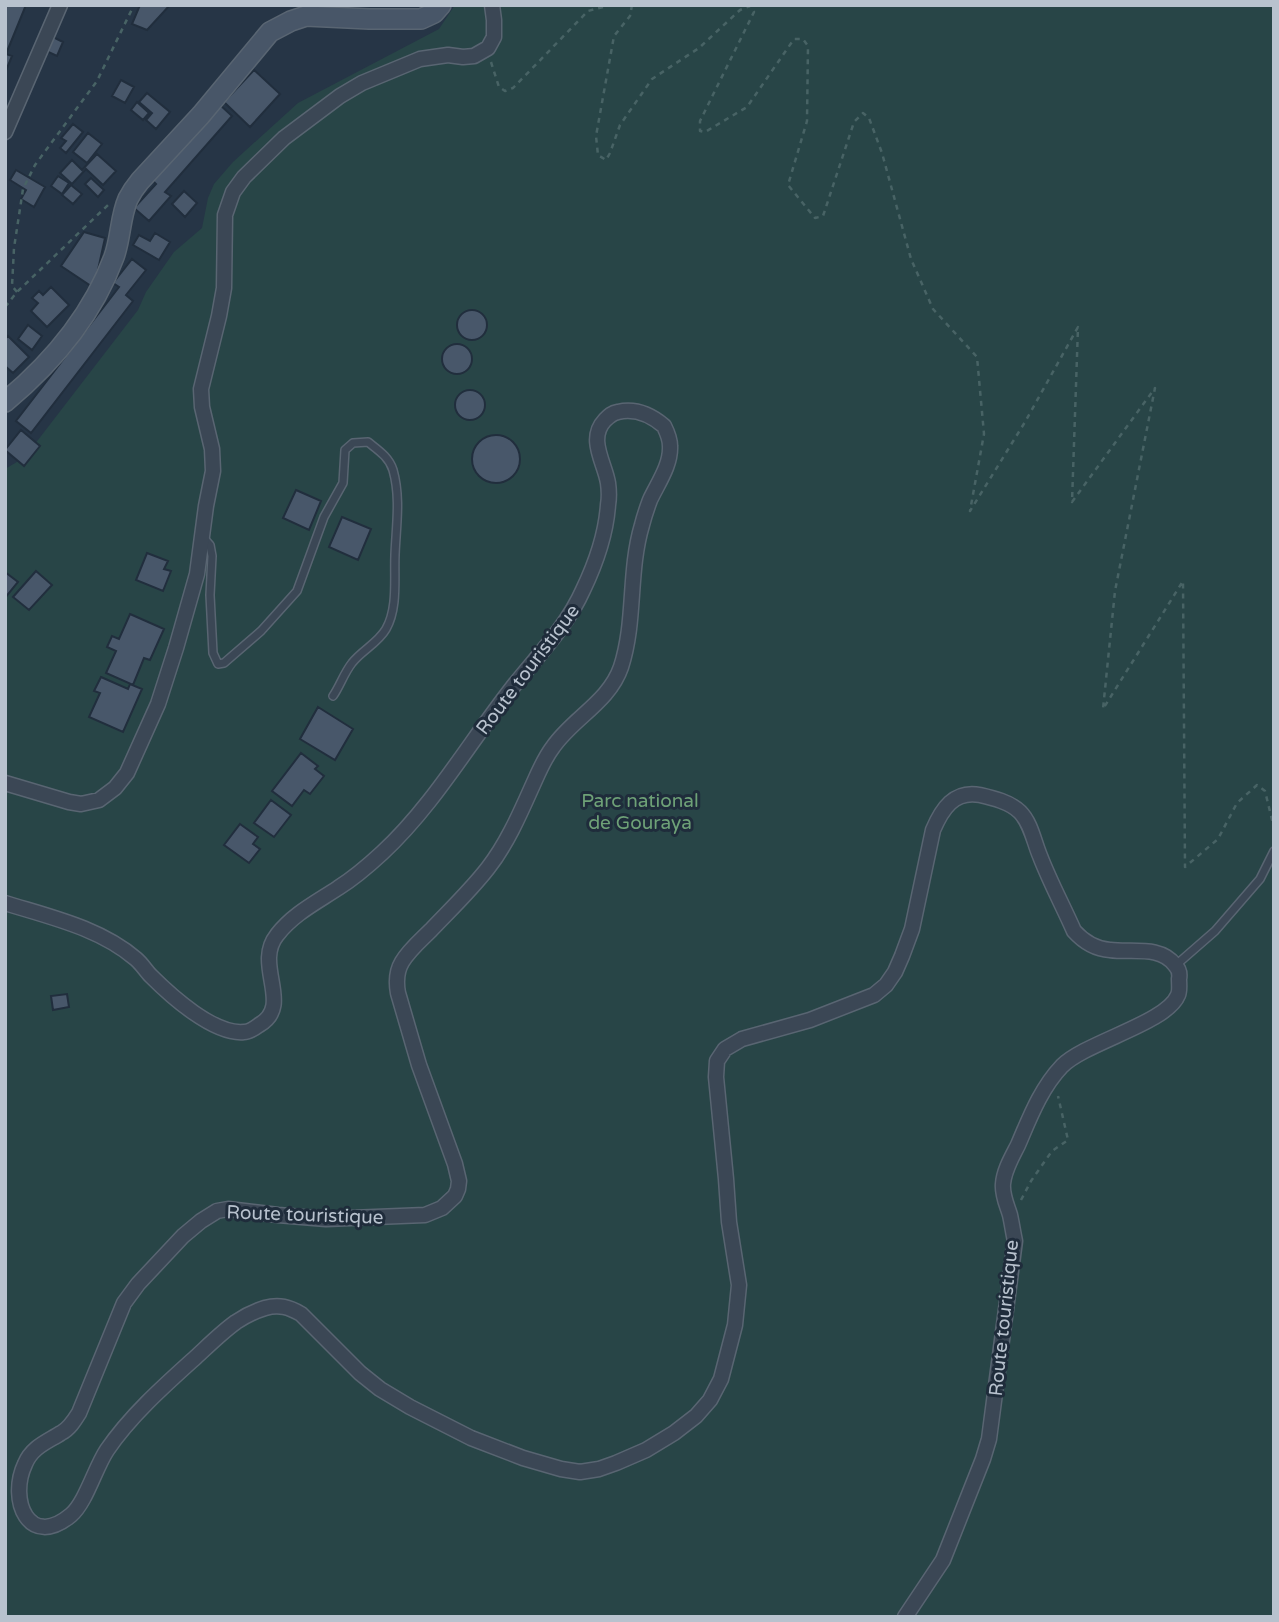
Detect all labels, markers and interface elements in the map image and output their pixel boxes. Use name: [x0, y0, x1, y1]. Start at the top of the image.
street label: Route touristique: [472, 600, 584, 739]
park label: Parc national de Gouraya: [581, 790, 699, 834]
street label: Route touristique: [226, 1201, 384, 1229]
street label: Route touristique: [985, 1239, 1023, 1397]

